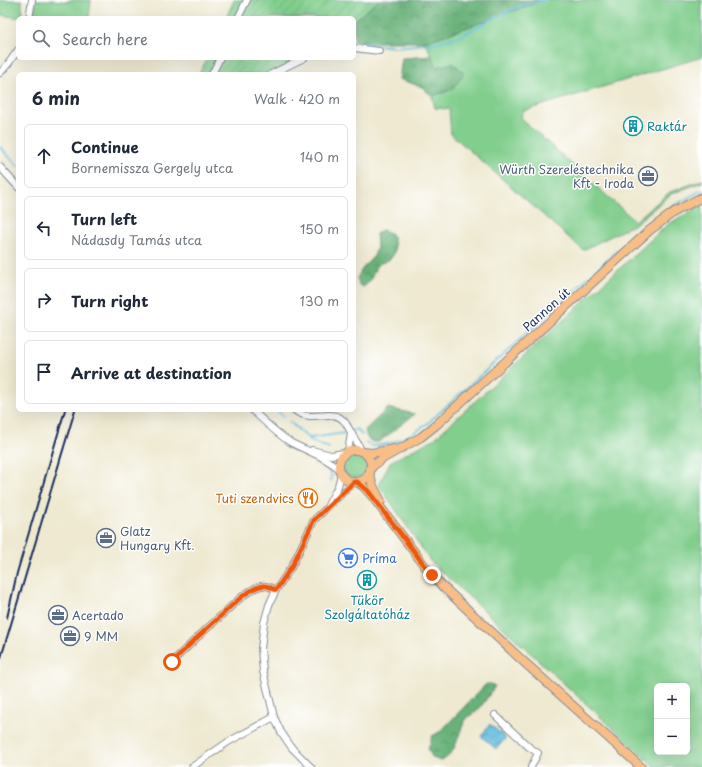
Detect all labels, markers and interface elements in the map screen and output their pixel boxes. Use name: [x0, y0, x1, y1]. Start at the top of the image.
search box: [16, 16, 356, 60]
icon: search: [30, 27, 52, 49]
text: Search here: [62, 27, 148, 50]
text: 6 min: [32, 85, 80, 111]
text: Walk · 420 m: [254, 89, 340, 108]
building icon: Raktár: [622, 115, 644, 137]
place label: Raktár: [647, 117, 688, 135]
text: Continue: [71, 135, 139, 158]
icon: ahead: [33, 145, 55, 167]
text: 140 m: [300, 147, 339, 166]
text: Bornemissza Gergely utca: [71, 158, 233, 177]
place label: Würth Szereléstechnika Kft - Iroda: [499, 160, 635, 192]
office icon: Würth Szereléstechnika Kft - Iroda: [637, 165, 659, 187]
text: Turn left: [71, 207, 137, 230]
icon: left: [33, 217, 55, 239]
text: 150 m: [300, 219, 339, 238]
text: Nádasdy Tamás utca: [71, 230, 202, 249]
street label: Pannon út: [518, 283, 574, 335]
icon: right: [33, 289, 55, 311]
text: Turn right: [71, 289, 148, 312]
text: 130 m: [300, 291, 339, 310]
icon: arrive: [33, 361, 55, 383]
text: Arrive at destination: [71, 361, 232, 384]
restaurant icon: Tuti szendvics: [297, 487, 319, 509]
place label: Tuti szendvics: [215, 489, 294, 507]
place label: Glatz Hungary Kft.: [120, 522, 195, 554]
office icon: Glatz Hungary Kft.: [95, 527, 117, 549]
supermarket icon: Príma: [337, 547, 359, 569]
place label: Príma: [362, 549, 397, 567]
route end: [423, 566, 441, 584]
building icon: Tükör Szolgáltatóház: [356, 569, 378, 591]
place label: Tükör Szolgáltatóház: [324, 591, 410, 623]
office icon: Acertado: [47, 604, 69, 626]
place label: Acertado: [72, 606, 124, 624]
office icon: 9 MM: [59, 625, 81, 647]
place label: 9 MM: [84, 627, 118, 645]
route start: [163, 653, 181, 671]
map controls: [654, 683, 690, 755]
button: +: [654, 683, 690, 719]
button: −: [654, 719, 690, 755]

